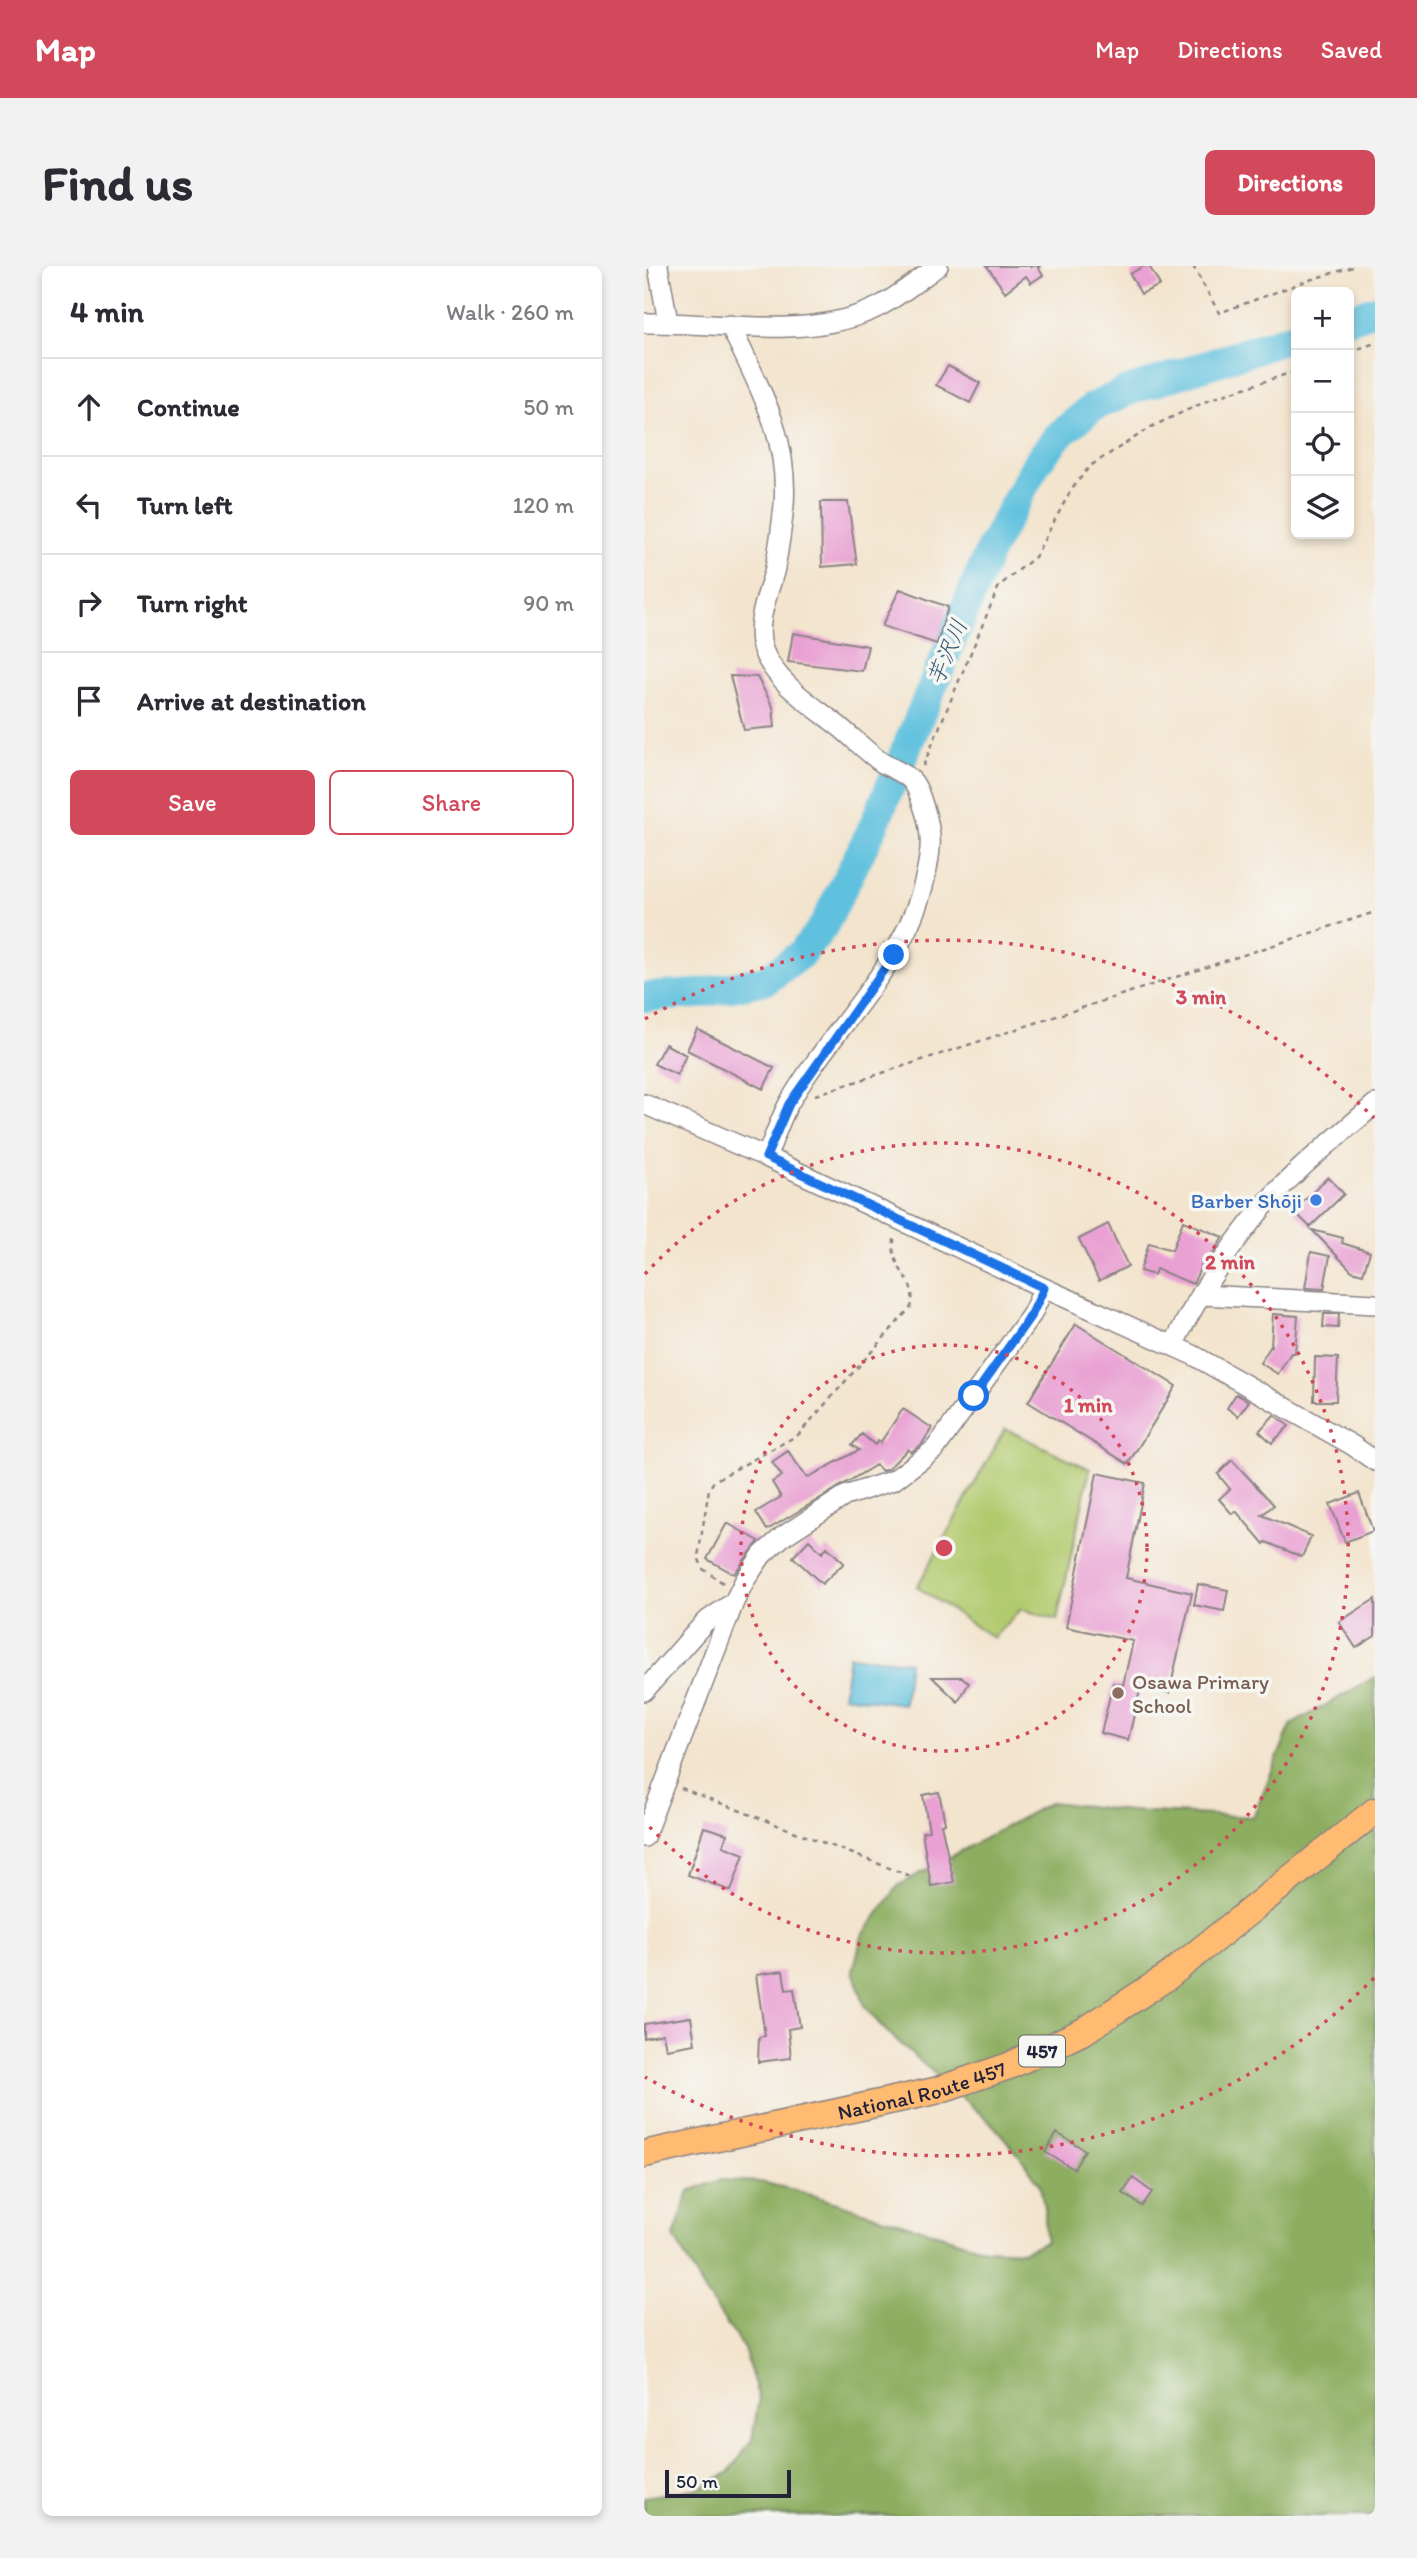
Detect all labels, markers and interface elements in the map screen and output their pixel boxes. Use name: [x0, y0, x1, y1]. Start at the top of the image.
text: Map: [35, 30, 96, 69]
text: Map: [1095, 35, 1139, 64]
text: Directions: [1177, 35, 1283, 64]
text: Saved: [1321, 35, 1382, 64]
button: Directions: [1205, 150, 1375, 215]
text: Find us: [42, 153, 193, 212]
map controls: [1291, 287, 1354, 539]
button: +: [1291, 287, 1354, 350]
text: 4 min: [70, 293, 144, 330]
text: Walk · 260 m: [446, 298, 574, 326]
button: −: [1291, 350, 1354, 413]
icon: ahead: [70, 388, 108, 426]
text: Continue: [137, 391, 240, 423]
text: 50 m: [523, 393, 574, 421]
button: locate: [1291, 413, 1354, 476]
button: layers: [1291, 476, 1354, 539]
icon: left: [70, 486, 108, 524]
text: Turn left: [137, 489, 233, 521]
text: 120 m: [513, 491, 574, 519]
icon: right: [70, 584, 108, 622]
text: Turn right: [137, 587, 248, 619]
text: 90 m: [523, 589, 574, 617]
water label: 芋沢川: [921, 615, 973, 689]
icon: arrive: [70, 682, 108, 720]
text: Arrive at destination: [137, 685, 366, 717]
button: Save: [70, 770, 315, 835]
button: Share: [329, 770, 574, 835]
route end: [878, 939, 909, 970]
text: 3 min: [1176, 984, 1227, 1009]
place label: Barber Shōji: [1191, 1188, 1302, 1213]
marker: Barber Shōji: [1308, 1192, 1324, 1208]
text: 2 min: [1205, 1249, 1256, 1274]
route start: [958, 1380, 989, 1411]
text: 1 min: [1064, 1392, 1113, 1417]
centre of rings: [932, 1536, 956, 1560]
place label: Osawa Primary School: [1132, 1669, 1269, 1718]
marker: Osawa Primary School: [1110, 1685, 1126, 1701]
road number: 457: [1019, 2036, 1065, 2066]
street label: National Route 457: [835, 2055, 1009, 2124]
scale bar: [665, 2467, 791, 2499]
text: 50 m: [676, 2470, 718, 2493]

